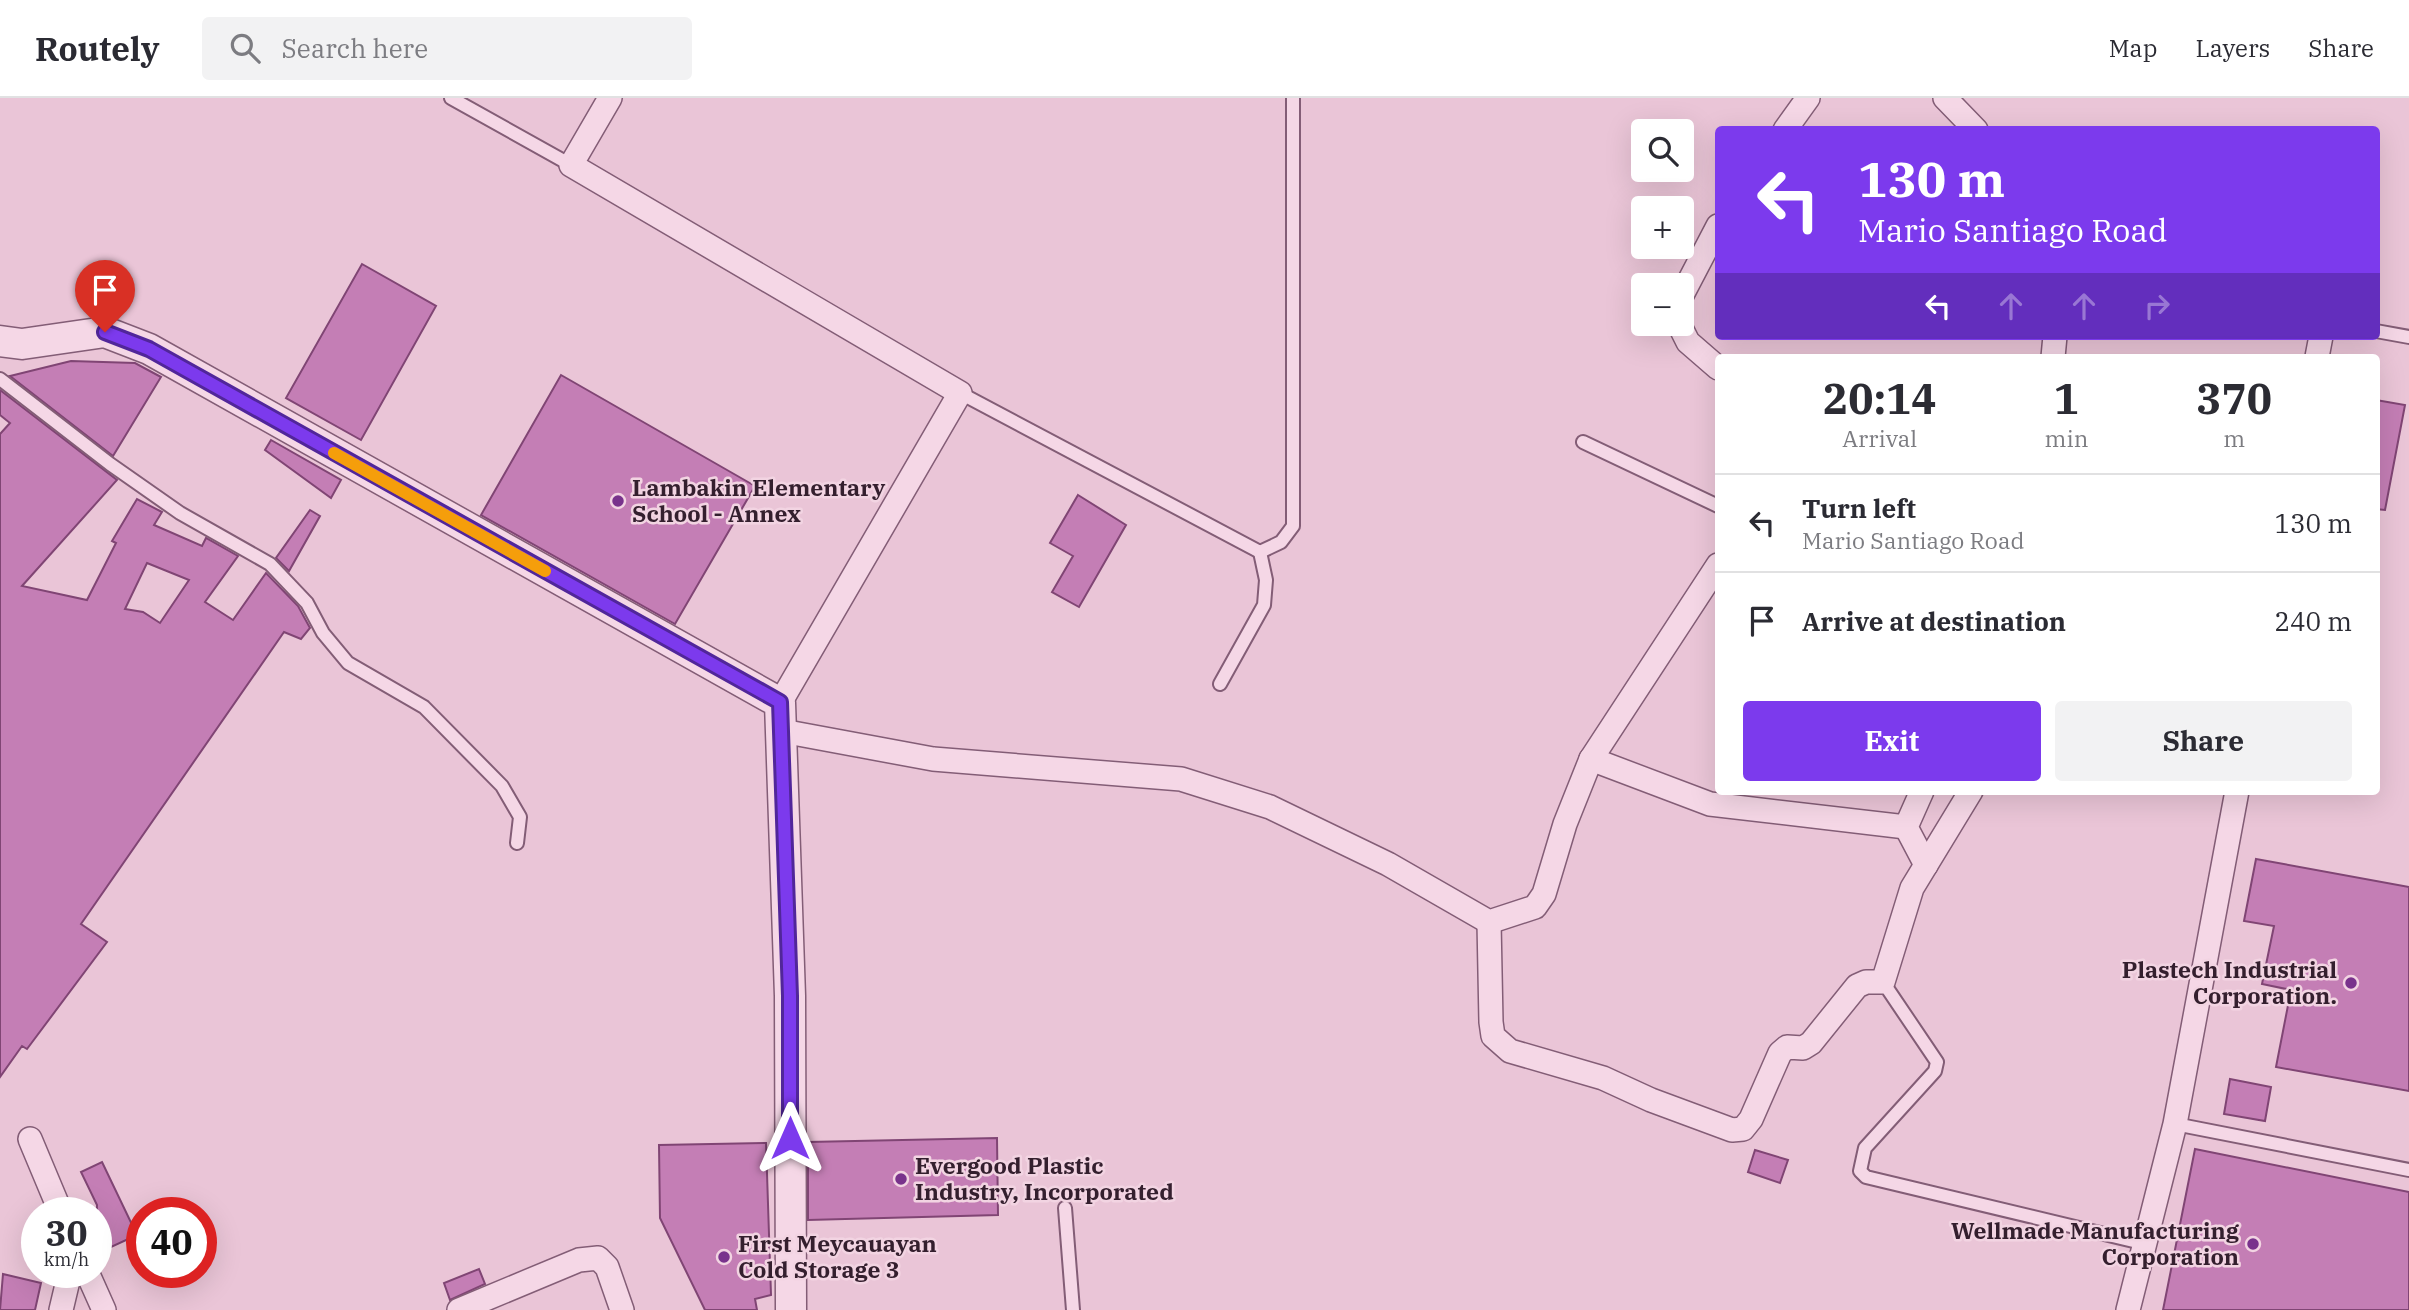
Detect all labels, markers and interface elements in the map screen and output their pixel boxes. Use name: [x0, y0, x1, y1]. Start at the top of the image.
search box: [202, 17, 692, 80]
text: Routely: [35, 27, 160, 70]
icon: search: [226, 29, 264, 67]
text: Search here: [282, 31, 428, 65]
text: Map: [2109, 32, 2157, 64]
text: Layers: [2195, 32, 2270, 64]
text: Share: [2308, 32, 2374, 64]
map controls: [1631, 119, 1694, 336]
button: search: [1631, 119, 1694, 182]
text: 130 m: [1858, 147, 2005, 210]
icon: left: [1743, 154, 1834, 245]
button: +: [1631, 196, 1694, 259]
text: Mario Santiago Road: [1858, 209, 2168, 251]
pin: [75, 260, 135, 332]
icon: arrive: [86, 271, 124, 309]
button: −: [1631, 273, 1694, 336]
icon: left: [1919, 287, 1957, 325]
icon: ahead: [1992, 287, 2030, 325]
icon: ahead: [2065, 287, 2103, 325]
icon: right: [2138, 287, 2176, 325]
text: 20:14: [1823, 371, 1937, 426]
text: 1: [2054, 371, 2079, 426]
text: 370: [2196, 371, 2272, 426]
text: Arrival: [1842, 423, 1917, 453]
text: min: [2045, 423, 2088, 453]
text: m: [2223, 423, 2245, 453]
place label: Lambakin Elementary School - Annex: [632, 472, 885, 528]
text: Turn left: [1802, 491, 1916, 525]
marker: Lambakin Elementary School - Annex: [610, 493, 626, 509]
icon: left: [1743, 504, 1781, 542]
text: 130 m: [2274, 506, 2352, 540]
text: Mario Santiago Road: [1802, 525, 2024, 555]
icon: arrive: [1743, 602, 1781, 640]
text: Arrive at destination: [1802, 604, 2066, 638]
text: 240 m: [2274, 604, 2352, 638]
button: Exit: [1743, 701, 2041, 781]
button: Share: [2055, 701, 2352, 781]
place label: Plastech Industrial Corporation.: [2122, 954, 2337, 1010]
marker: Plastech Industrial Corporation.: [2343, 975, 2359, 991]
position arrow: [753, 1101, 827, 1175]
place label: Evergood Plastic Industry, Incorporated: [915, 1150, 1174, 1206]
marker: Evergood Plastic Industry, Incorporated: [893, 1171, 909, 1187]
speed limit sign: 40: [126, 1197, 217, 1288]
text: 30: [45, 1210, 88, 1256]
place label: Wellmade Manufacturing Corporation: [1951, 1215, 2240, 1271]
place label: First Meycauayan Cold Storage 3: [738, 1228, 937, 1284]
marker: Wellmade Manufacturing Corporation: [2245, 1236, 2261, 1252]
text: km/h: [44, 1248, 89, 1271]
marker: First Meycauayan Cold Storage 3: [716, 1249, 732, 1265]

